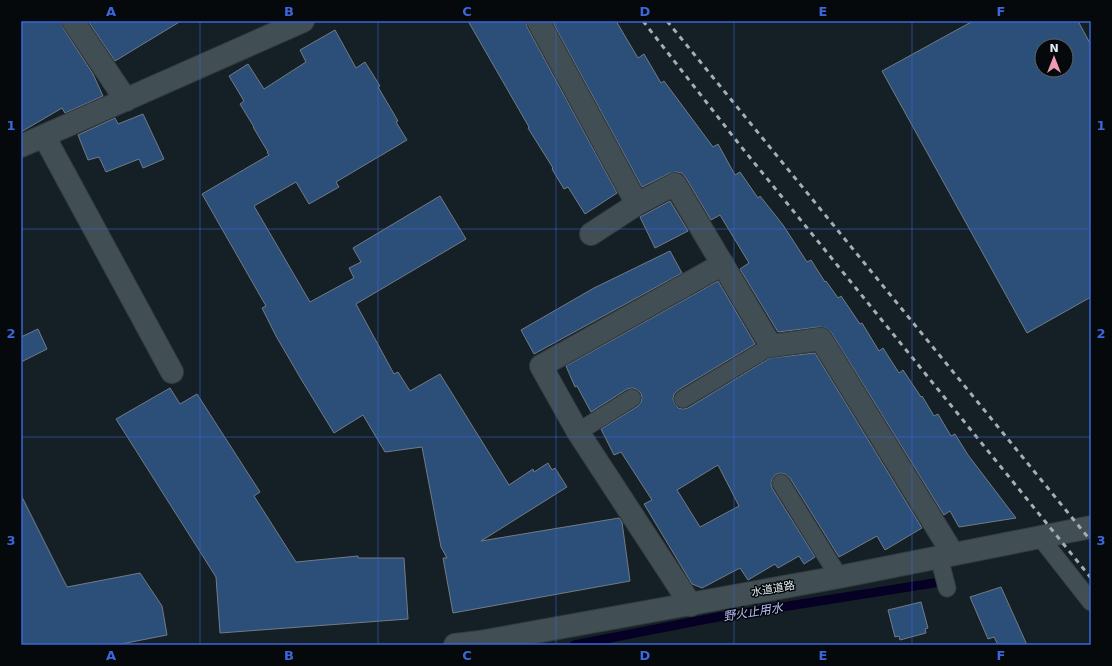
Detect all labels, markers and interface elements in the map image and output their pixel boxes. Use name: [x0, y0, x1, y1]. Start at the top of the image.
text: A: [106, 4, 116, 19]
text: B: [284, 4, 294, 19]
text: C: [462, 4, 472, 19]
text: D: [640, 4, 651, 19]
text: E: [819, 4, 827, 19]
text: F: [997, 4, 1005, 19]
north arrow: [1034, 38, 1074, 78]
text: N: [1049, 42, 1059, 55]
text: 1: [6, 118, 16, 133]
text: 1: [1096, 118, 1106, 133]
text: 2: [6, 326, 16, 341]
text: 2: [1096, 326, 1106, 341]
text: 3: [6, 533, 16, 548]
text: 3: [1096, 533, 1106, 548]
street label: 水道道路: [750, 579, 796, 599]
water label: 野火止用水: [722, 600, 786, 624]
text: A: [106, 648, 116, 663]
text: B: [284, 648, 294, 663]
text: C: [462, 648, 472, 663]
text: D: [640, 648, 651, 663]
text: E: [819, 648, 827, 663]
text: F: [997, 648, 1005, 663]

